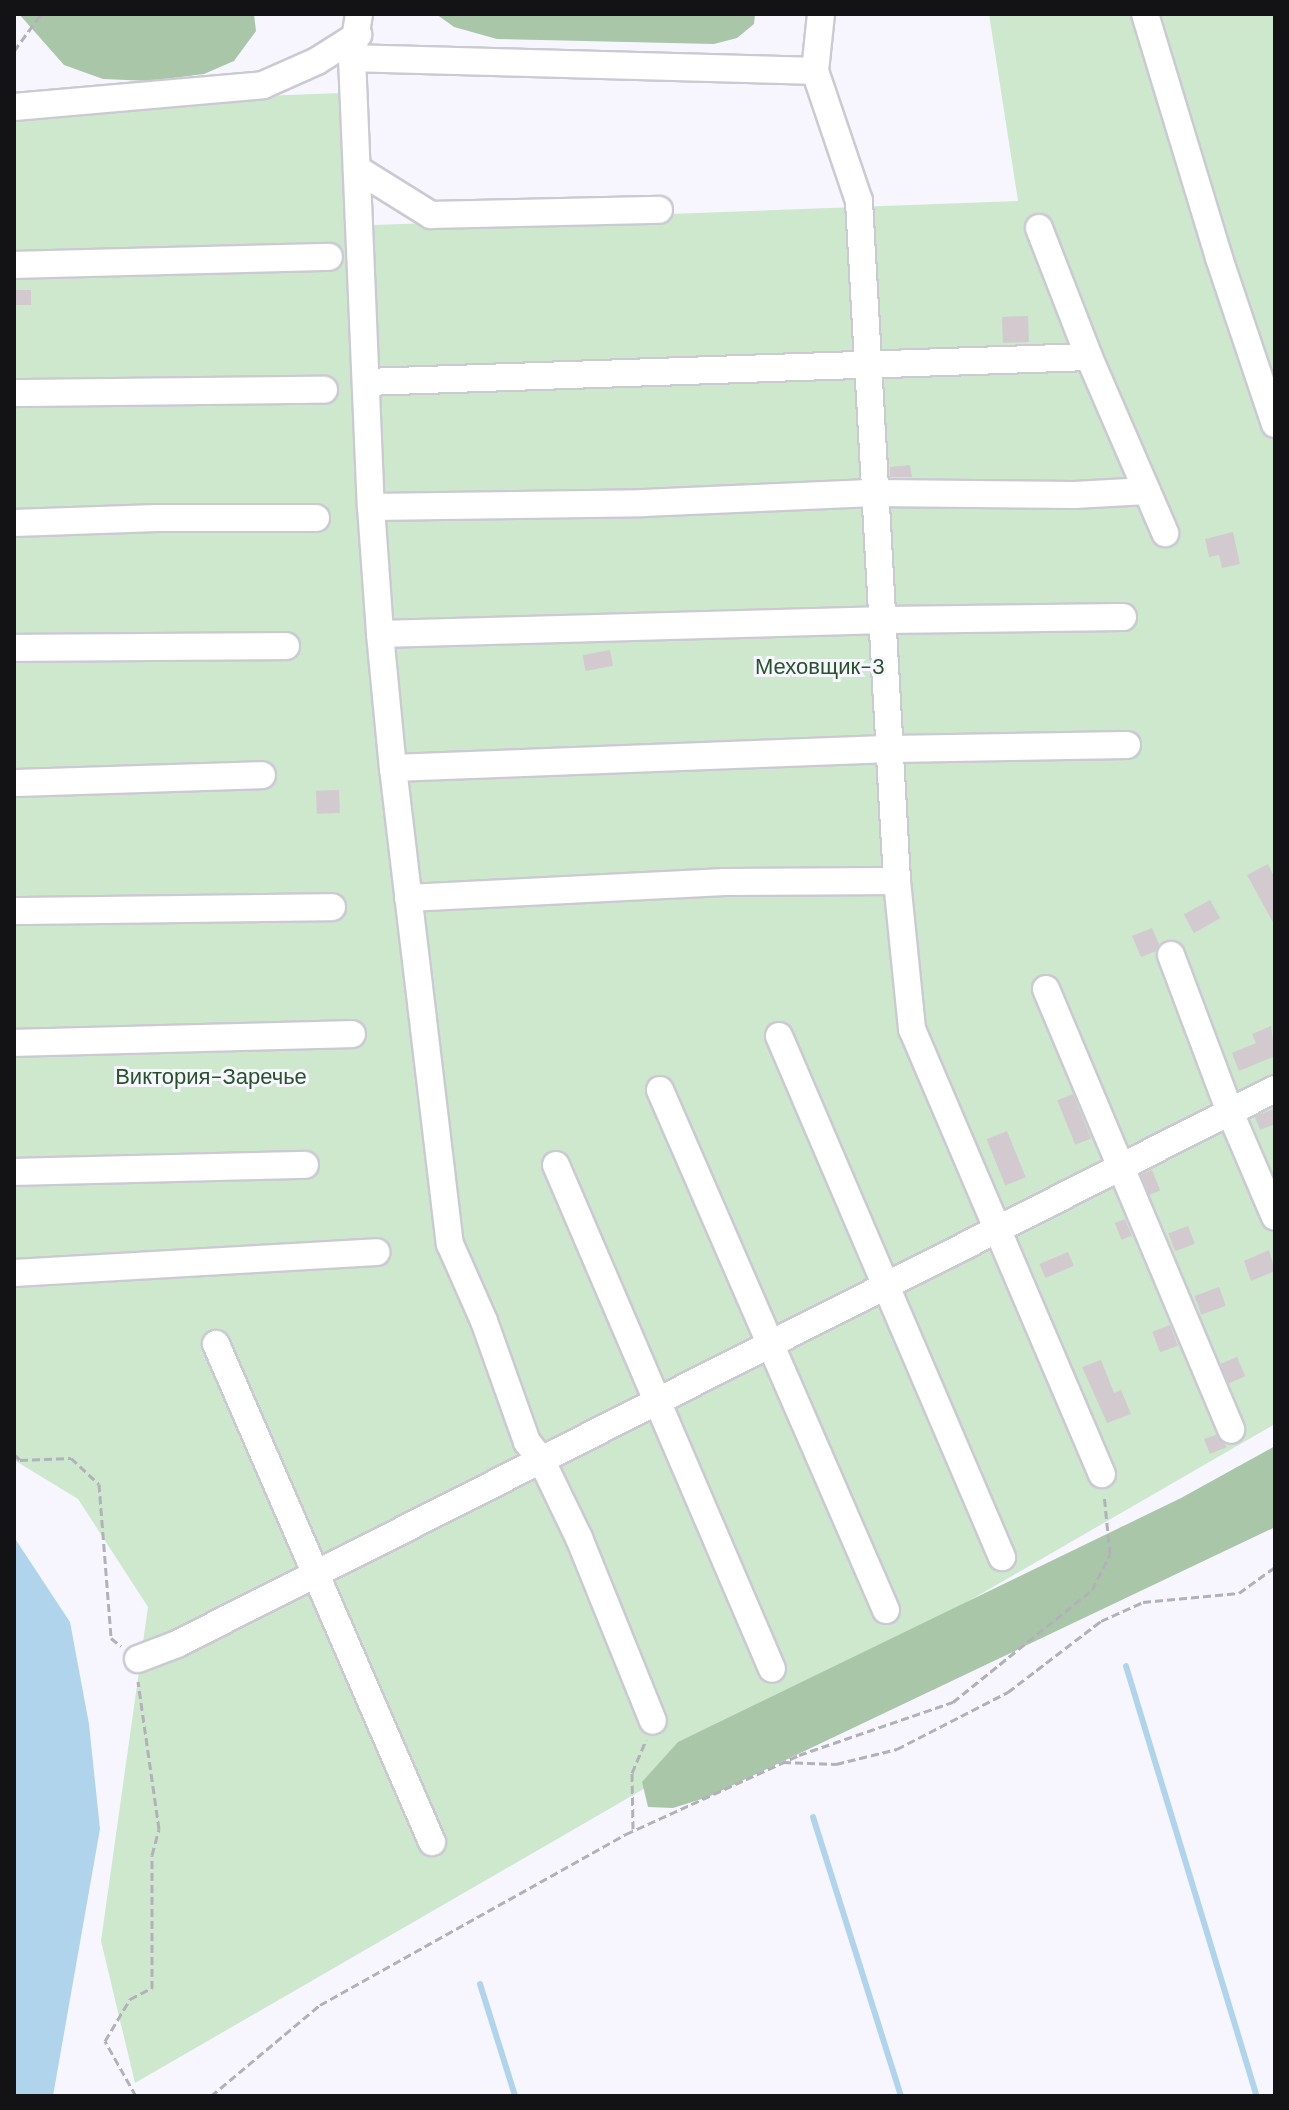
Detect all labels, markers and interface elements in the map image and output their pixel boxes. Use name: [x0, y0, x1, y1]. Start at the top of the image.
park label: Меховщик-3: [755, 654, 885, 680]
park label: Виктория-Заречье: [115, 1064, 307, 1090]

